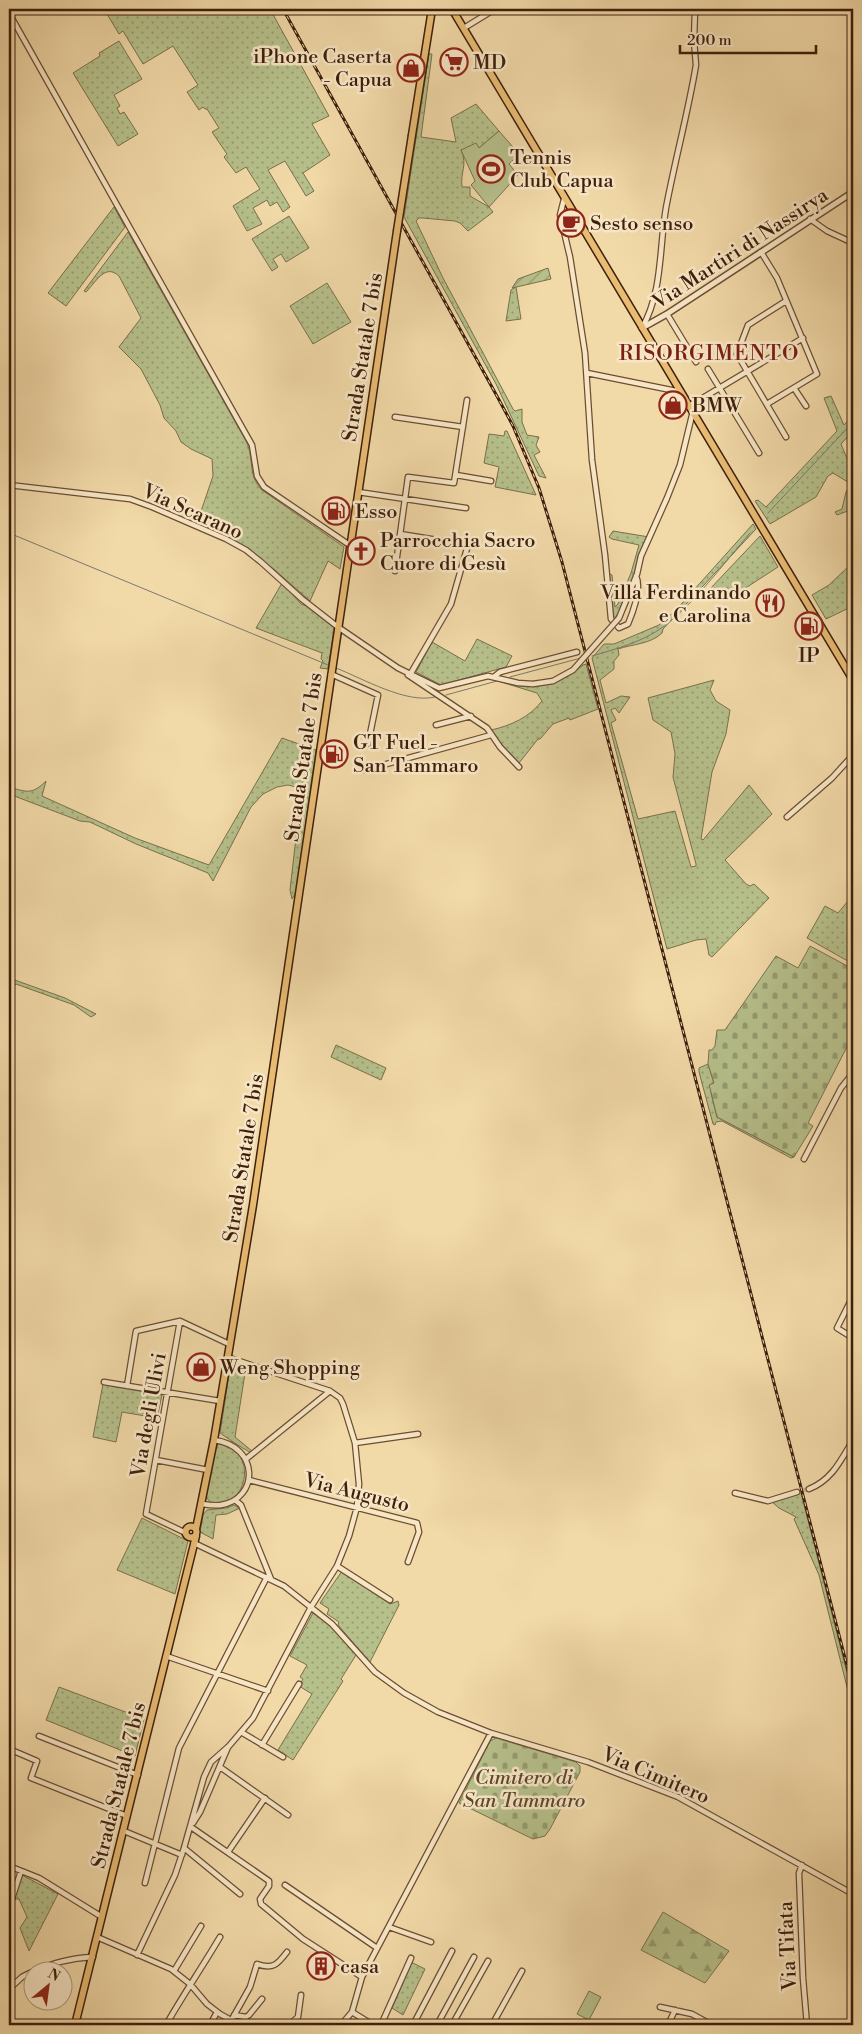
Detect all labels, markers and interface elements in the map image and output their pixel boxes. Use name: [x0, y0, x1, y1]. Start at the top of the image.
scale bar: [680, 22, 816, 54]
text: 200 m: [687, 31, 732, 50]
place label: iPhone Caserta - Capua: [253, 45, 393, 93]
supermarket icon: MD: [439, 47, 469, 77]
place label: MD: [473, 51, 506, 76]
shop icon: iPhone Caserta - Capua: [396, 53, 426, 83]
place label: Tennis Club Capua: [510, 146, 614, 194]
sports icon: Tennis Club Capua: [476, 154, 506, 184]
street label: Via Martiri di Nassirya: [647, 183, 834, 316]
cafe icon: Sesto senso: [556, 208, 586, 238]
place label: Sesto senso: [590, 212, 693, 237]
street label: Strada Statale 7 bis: [338, 271, 389, 443]
district label: RISORGIMENTO: [619, 341, 799, 367]
shop icon: BMW: [658, 390, 688, 420]
place label: BMW: [691, 394, 743, 419]
street label: Via Scarano: [137, 479, 247, 546]
fuel station icon: Esso: [321, 496, 351, 526]
place label: Esso: [355, 500, 398, 525]
place label: Parrocchia Sacro Cuore di Gesù: [380, 529, 536, 577]
church icon: Parrocchia Sacro Cuore di Gesù: [346, 536, 376, 566]
place label: Villa Ferdinando e Carolina: [599, 581, 752, 629]
restaurant icon: Villa Ferdinando e Carolina: [755, 588, 785, 618]
fuel station icon: IP: [794, 611, 824, 641]
place label: IP: [798, 644, 820, 669]
street label: Strada Statale 7 bis: [280, 671, 329, 843]
place label: GT Fuel - San Tammaro: [353, 731, 478, 779]
fuel station icon: GT Fuel - San Tammaro: [319, 739, 349, 769]
street label: Strada Statale 7 bis: [219, 1072, 270, 1244]
street label: Via degli Ulivi: [126, 1351, 173, 1481]
shop icon: Weng Shopping: [186, 1352, 216, 1382]
place label: Weng Shopping: [219, 1356, 361, 1381]
street label: Via Augusto: [300, 1468, 412, 1519]
street label: Strada Statale 7 bis: [87, 1700, 152, 1871]
street label: Via Cimitero: [597, 1742, 713, 1810]
park label: Cimitero di San Tammaro: [463, 1766, 585, 1814]
street label: Via Tifata: [774, 1900, 803, 1992]
building icon: casa: [306, 1951, 336, 1981]
place label: casa: [340, 1955, 380, 1980]
north arrow: [22, 1962, 72, 2012]
text: N: [45, 1965, 63, 1986]

